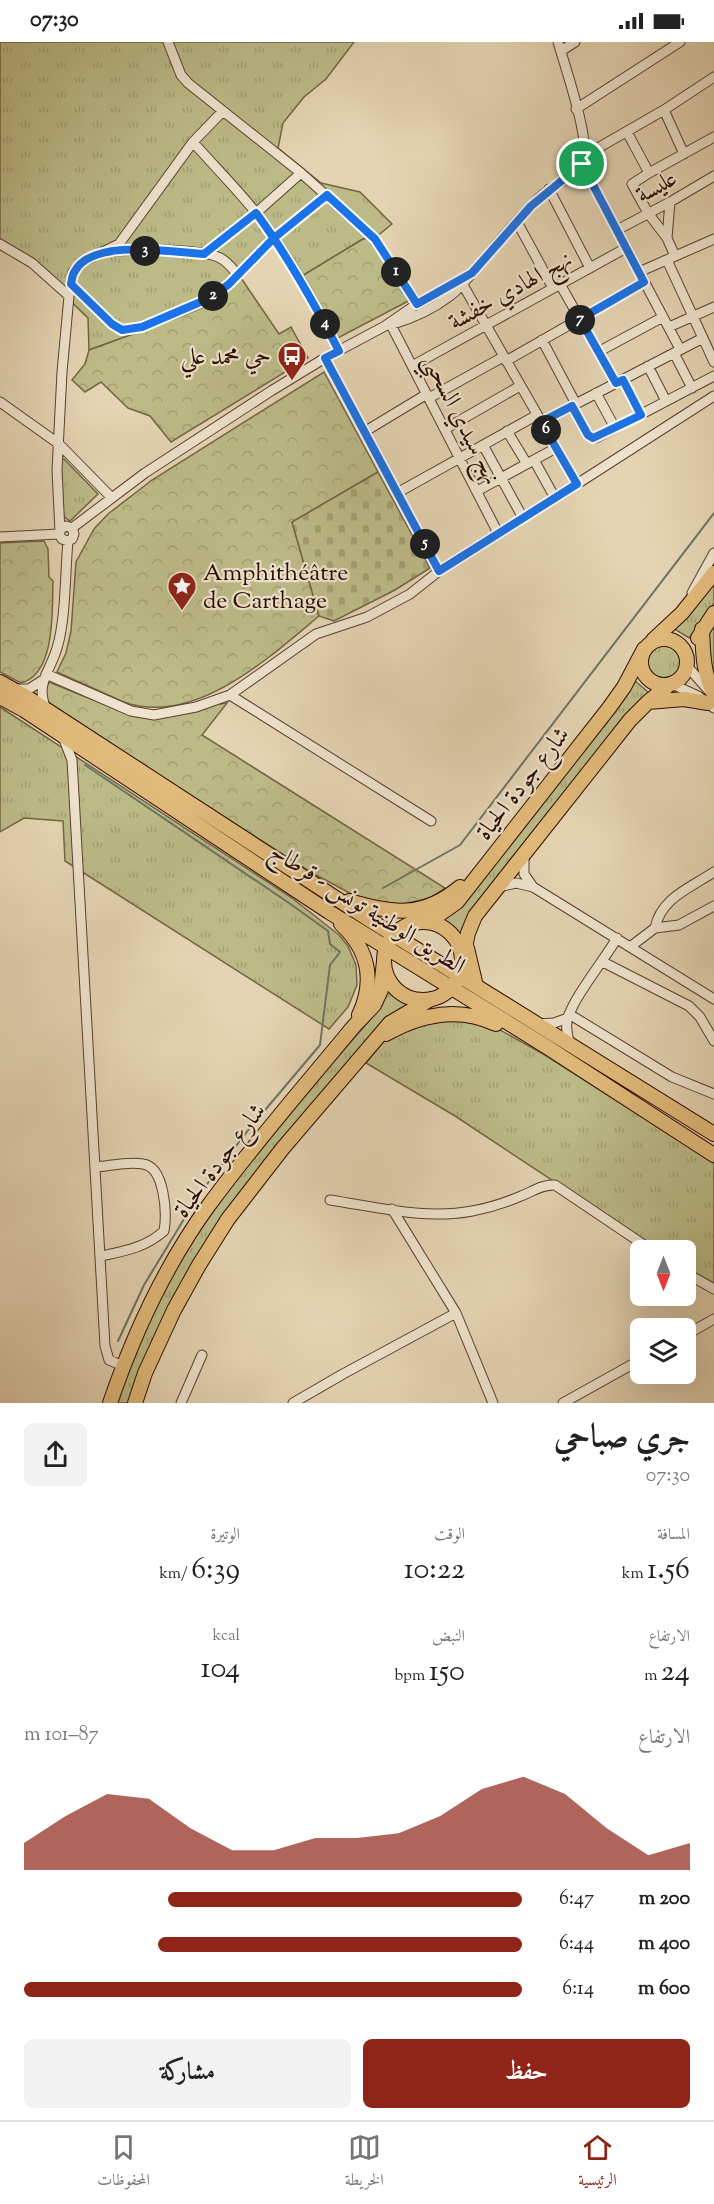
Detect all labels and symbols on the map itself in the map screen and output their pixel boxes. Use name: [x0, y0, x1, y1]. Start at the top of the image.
pin: [556, 138, 607, 189]
street label: عليسة: [630, 163, 684, 213]
pin: 3: [130, 236, 160, 266]
street label: نهج الهادي خفشة: [443, 244, 580, 342]
pin: 1: [381, 257, 411, 287]
pin: 2: [198, 281, 228, 311]
pin: 7: [565, 305, 595, 335]
pin: 4: [310, 309, 340, 339]
bus stop icon: حي محمد علي: [276, 340, 308, 382]
place label: حي محمد علي: [180, 341, 271, 379]
street label: نهج سيدي السحبي: [410, 349, 508, 493]
pin: 6: [531, 415, 561, 445]
pin: 5: [410, 529, 440, 559]
place label: Amphithéâtre de Carthage: [203, 557, 349, 619]
place icon: Amphithéâtre de Carthage: [166, 570, 198, 612]
street label: شارع جودة الحياة: [468, 720, 580, 849]
street label: الطريق الوطنية تونس - قرطاج: [261, 836, 471, 985]
street label: شارع جودة الحياة: [166, 1097, 276, 1226]
north arrow: [630, 1240, 696, 1306]

